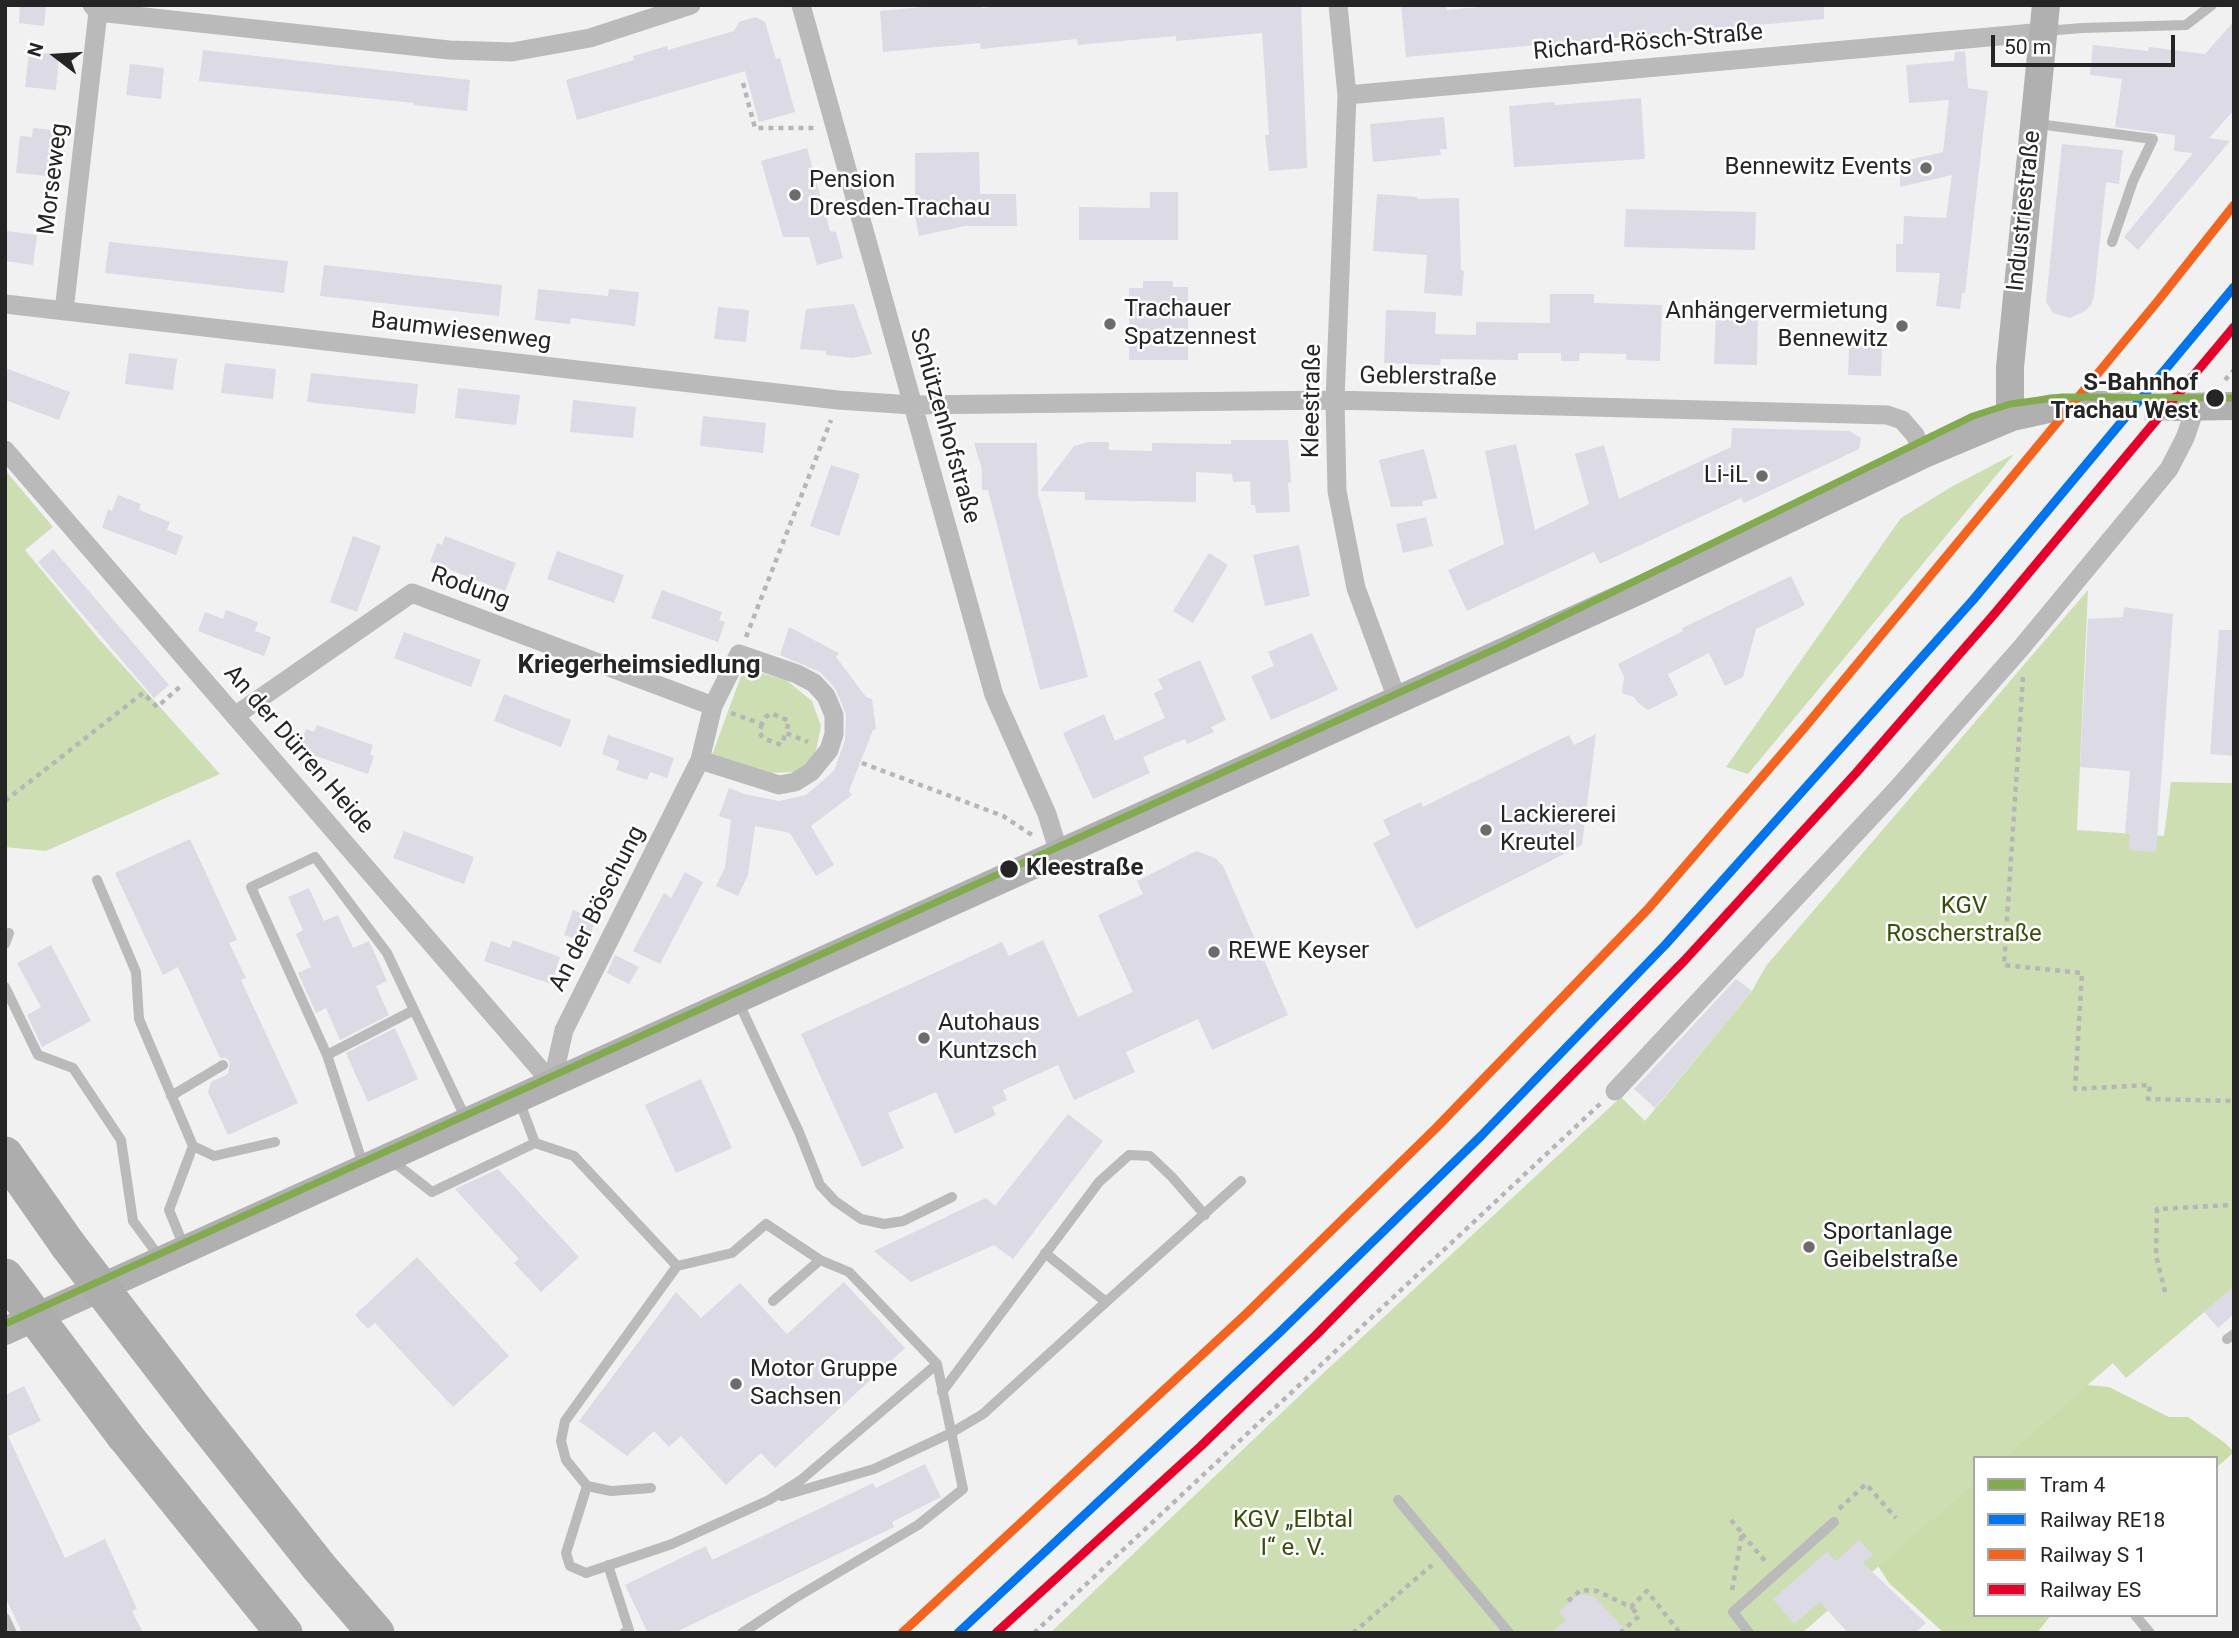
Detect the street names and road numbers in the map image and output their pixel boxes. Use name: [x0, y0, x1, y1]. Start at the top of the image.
street label: Richard-Rösch-Straße: [1532, 19, 1764, 67]
street label: Morseweg: [33, 122, 75, 236]
street label: Industriestraße: [2002, 129, 2048, 293]
street label: Baumwiesenweg: [369, 307, 553, 357]
street label: Schützenhofstraße: [902, 325, 986, 527]
street label: Kleestraße: [1298, 344, 1328, 458]
street label: Geblerstraße: [1359, 362, 1497, 394]
street label: Rodung: [427, 561, 513, 617]
street label: An der Dürren Heide: [217, 660, 379, 840]
street label: An der Böschung: [544, 821, 652, 997]

